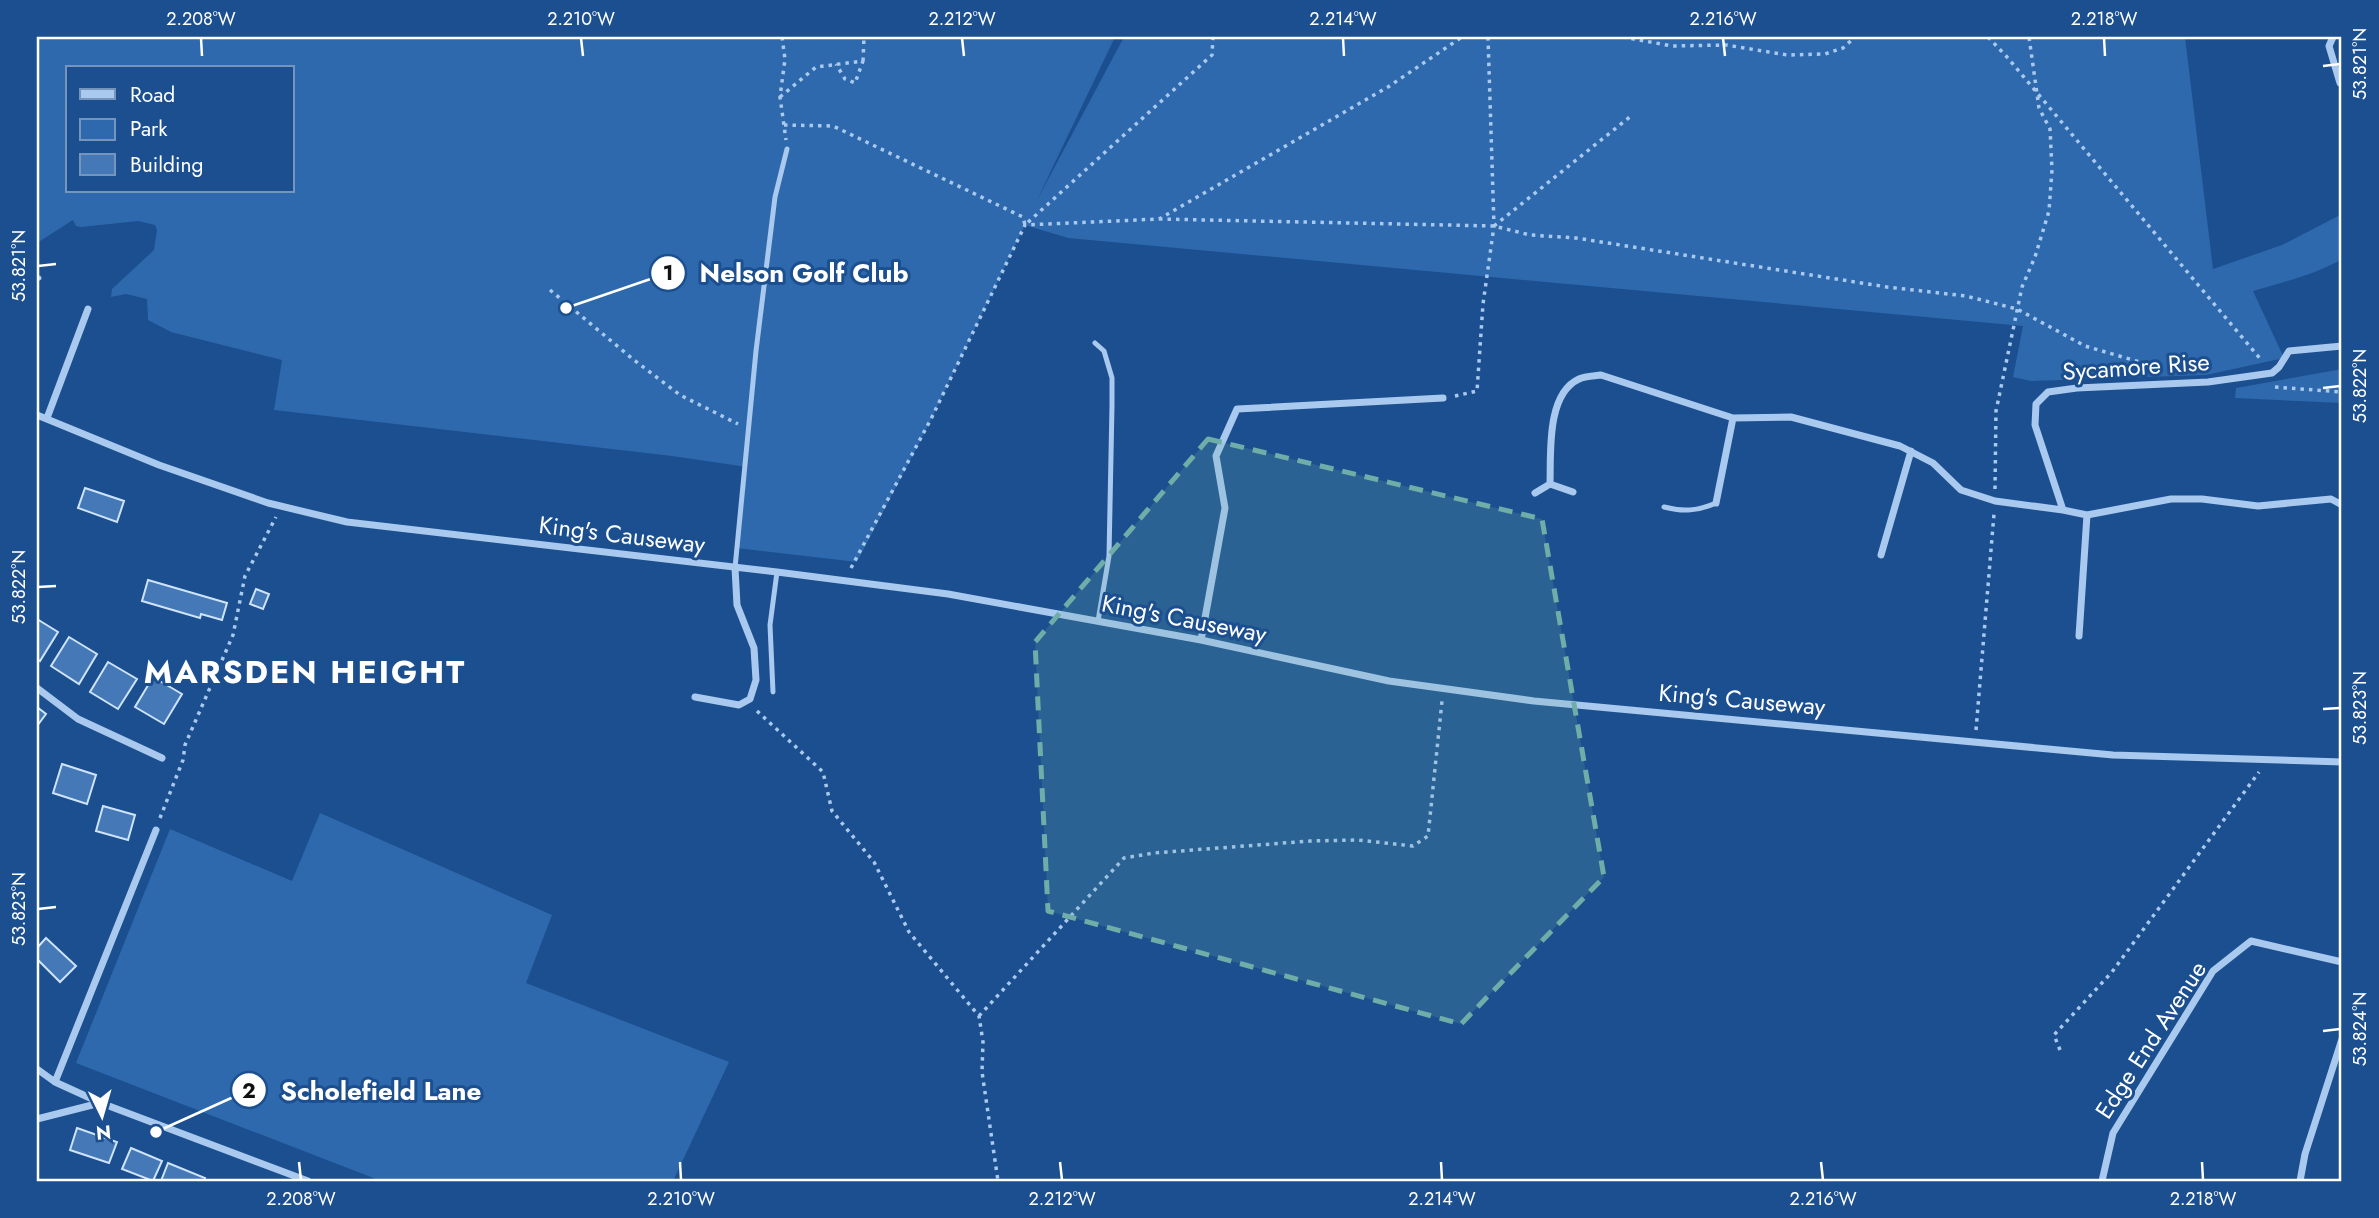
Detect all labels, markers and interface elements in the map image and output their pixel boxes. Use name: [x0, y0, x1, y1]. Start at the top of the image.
text: 2.208°W: [166, 6, 236, 32]
text: 2.210°W: [547, 6, 615, 32]
text: 2.212°W: [928, 6, 996, 32]
text: 2.214°W: [1309, 6, 1377, 32]
text: 2.216°W: [1689, 6, 1757, 32]
text: 2.218°W: [2071, 6, 2137, 32]
text: 53.821°N: [2347, 28, 2373, 100]
legend: [66, 66, 294, 192]
text: Road: [130, 80, 175, 110]
text: Park: [130, 114, 168, 144]
text: Building: [130, 150, 203, 180]
text: 53.821°N: [6, 230, 32, 302]
callout: Nelson Golf Club: [651, 249, 923, 296]
text: Nelson Golf Club: [699, 254, 909, 292]
text: 1: [663, 258, 673, 288]
street label: Sycamore Rise: [2061, 344, 2211, 389]
text: 53.822°N: [2347, 349, 2373, 423]
street label: King's Causeway: [537, 507, 708, 562]
text: 53.822°N: [6, 550, 32, 624]
street label: King's Causeway: [1099, 585, 1270, 652]
district label: MARSDEN HEIGHT: [144, 649, 466, 695]
text: 53.823°N: [2347, 671, 2373, 745]
street label: King's Causeway: [1657, 675, 1827, 724]
text: 53.823°N: [6, 872, 32, 946]
street label: Edge End Avenue: [2086, 954, 2215, 1125]
text: 53.824°N: [2347, 992, 2373, 1066]
callout: Scholefield Lane: [232, 1067, 495, 1114]
text: Scholefield Lane: [281, 1072, 481, 1110]
text: 2: [242, 1076, 256, 1106]
north arrow: [66, 1082, 136, 1152]
text: N: [95, 1118, 112, 1147]
text: 2.208°W: [266, 1186, 336, 1212]
text: 2.210°W: [647, 1186, 715, 1212]
text: 2.212°W: [1028, 1186, 1096, 1212]
text: 2.214°W: [1408, 1186, 1476, 1212]
text: 2.216°W: [1789, 1186, 1857, 1212]
text: 2.218°W: [2170, 1186, 2236, 1212]

